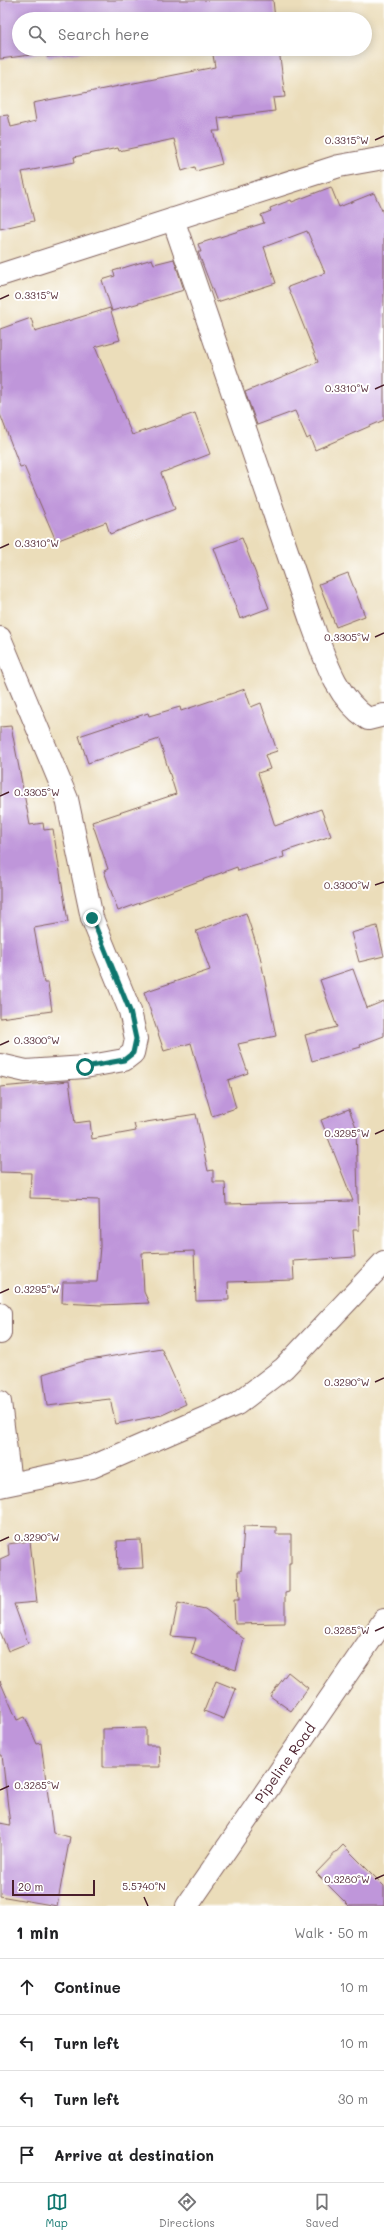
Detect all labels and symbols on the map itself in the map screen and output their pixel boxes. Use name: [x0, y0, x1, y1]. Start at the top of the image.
text: 0.3315°W: [325, 133, 369, 147]
text: 0.3315°W: [15, 288, 59, 302]
text: 0.3310°W: [325, 381, 369, 395]
text: 0.3310°W: [15, 536, 59, 550]
text: 0.3305°W: [324, 630, 370, 644]
text: 0.3305°W: [14, 785, 60, 799]
text: 0.3300°W: [324, 878, 370, 892]
route end: [83, 909, 101, 927]
text: 0.3300°W: [14, 1033, 60, 1047]
route start: [76, 1058, 94, 1076]
text: 0.3295°W: [325, 1126, 370, 1140]
text: 0.3295°W: [15, 1282, 60, 1296]
text: 0.3290°W: [324, 1375, 370, 1389]
text: 0.3290°W: [14, 1530, 60, 1544]
text: 0.3285°W: [324, 1623, 370, 1637]
street label: Pipeline Road: [250, 1719, 319, 1807]
text: 0.3285°W: [14, 1778, 60, 1792]
text: 0.3280°W: [324, 1872, 370, 1886]
scale bar: [12, 1878, 95, 1897]
text: 5.5740°N: [122, 1879, 166, 1893]

